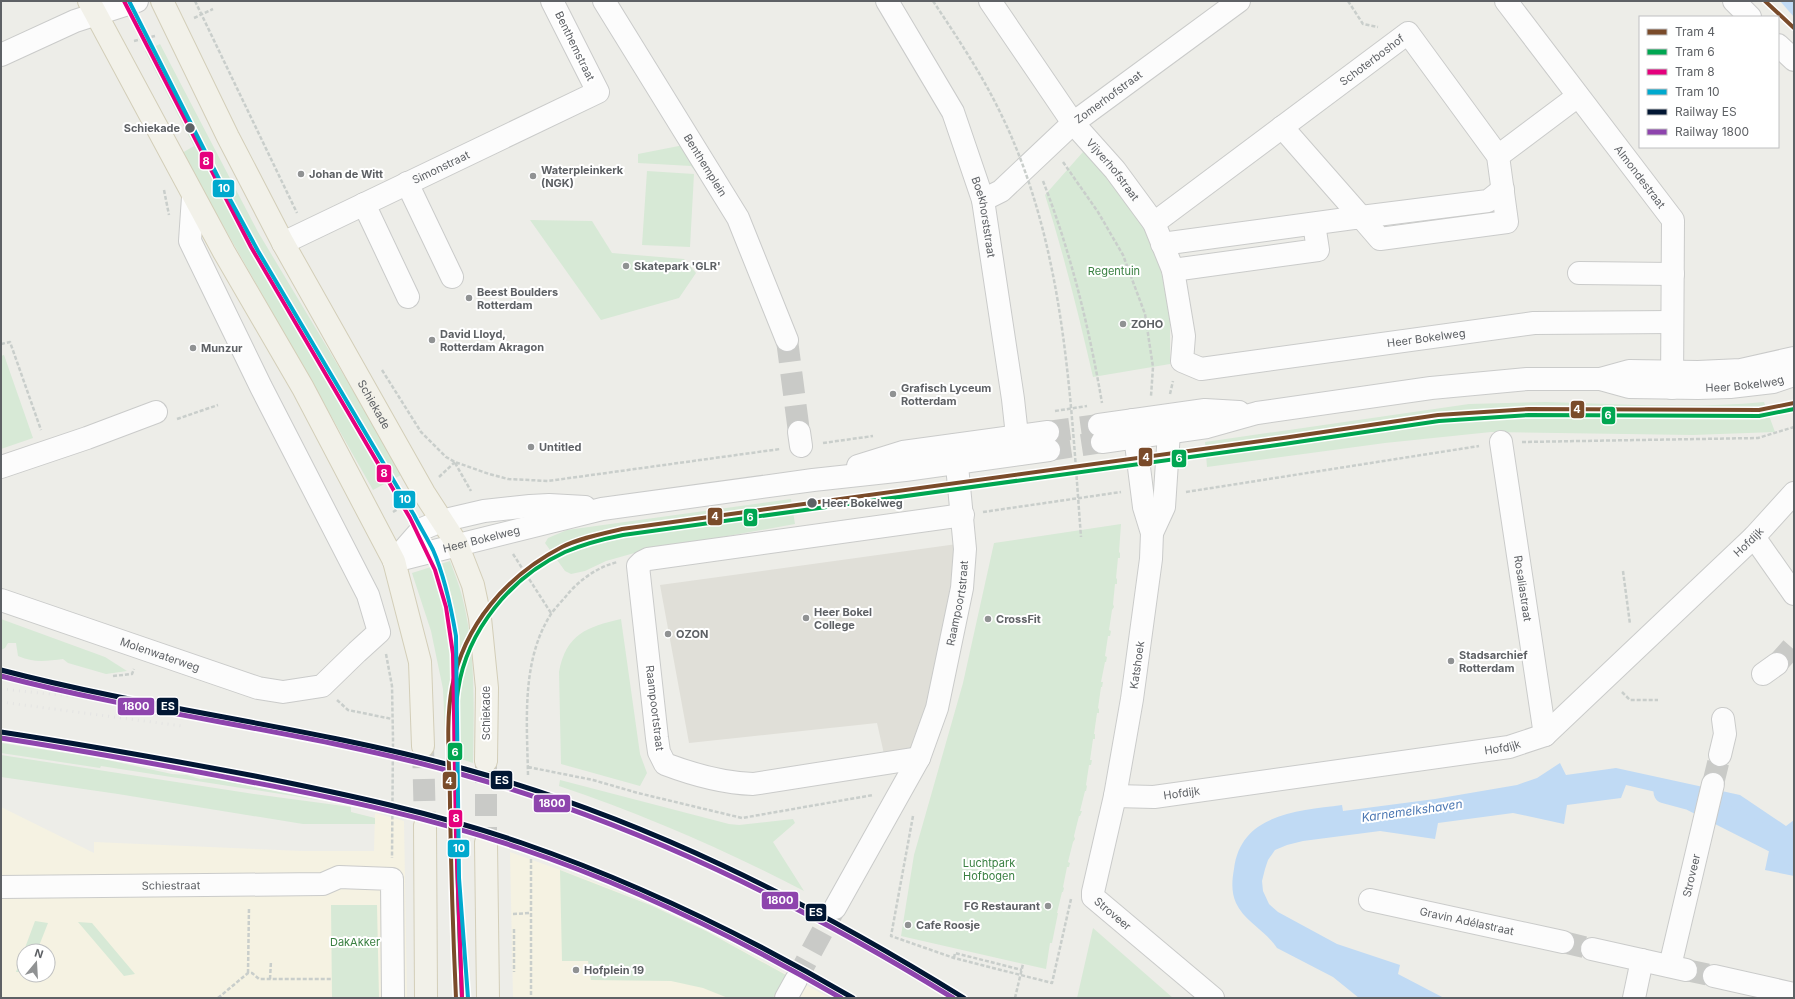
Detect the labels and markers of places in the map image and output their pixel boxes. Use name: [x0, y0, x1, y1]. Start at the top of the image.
place label: Schiekade: [124, 121, 180, 135]
marker: Schiekade: [183, 121, 197, 135]
place label: Waterpleinkerk (NGK): [541, 163, 624, 190]
place label: Johan de Witt: [309, 167, 383, 181]
marker: Johan de Witt: [296, 169, 306, 179]
marker: Waterpleinkerk (NGK): [528, 171, 538, 181]
place label: Skatepark 'GLR': [634, 259, 721, 273]
marker: Skatepark 'GLR': [621, 261, 631, 271]
place label: Beest Boulders Rotterdam: [477, 285, 558, 312]
marker: Beest Boulders Rotterdam: [464, 293, 474, 303]
place label: ZOHO: [1131, 317, 1163, 331]
marker: ZOHO: [1118, 319, 1128, 329]
place label: David Lloyd, Rotterdam Akragon: [440, 327, 544, 354]
marker: David Lloyd, Rotterdam Akragon: [427, 335, 437, 345]
place label: Munzur: [201, 341, 243, 355]
marker: Munzur: [188, 343, 198, 353]
place label: Grafisch Lyceum Rotterdam: [901, 381, 991, 408]
marker: Grafisch Lyceum Rotterdam: [888, 389, 898, 399]
place label: Untitled: [539, 440, 581, 454]
marker: Untitled: [526, 442, 536, 452]
marker: Heer Bokelweg: [805, 496, 819, 510]
place label: Heer Bokelweg: [822, 496, 903, 510]
place label: Heer Bokel College: [814, 605, 872, 632]
place label: CrossFit: [996, 612, 1041, 626]
marker: Heer Bokel College: [801, 613, 811, 623]
marker: CrossFit: [983, 614, 993, 624]
place label: OZON: [676, 627, 708, 641]
marker: OZON: [663, 629, 673, 639]
place label: Stadsarchief Rotterdam: [1459, 648, 1528, 675]
marker: Stadsarchief Rotterdam: [1446, 656, 1456, 666]
place label: FG Restaurant: [964, 899, 1040, 913]
marker: FG Restaurant: [1043, 901, 1053, 911]
place label: Cafe Roosje: [916, 918, 981, 932]
marker: Cafe Roosje: [903, 920, 913, 930]
place label: Hofplein 19: [584, 963, 644, 977]
marker: Hofplein 19: [571, 965, 581, 975]

